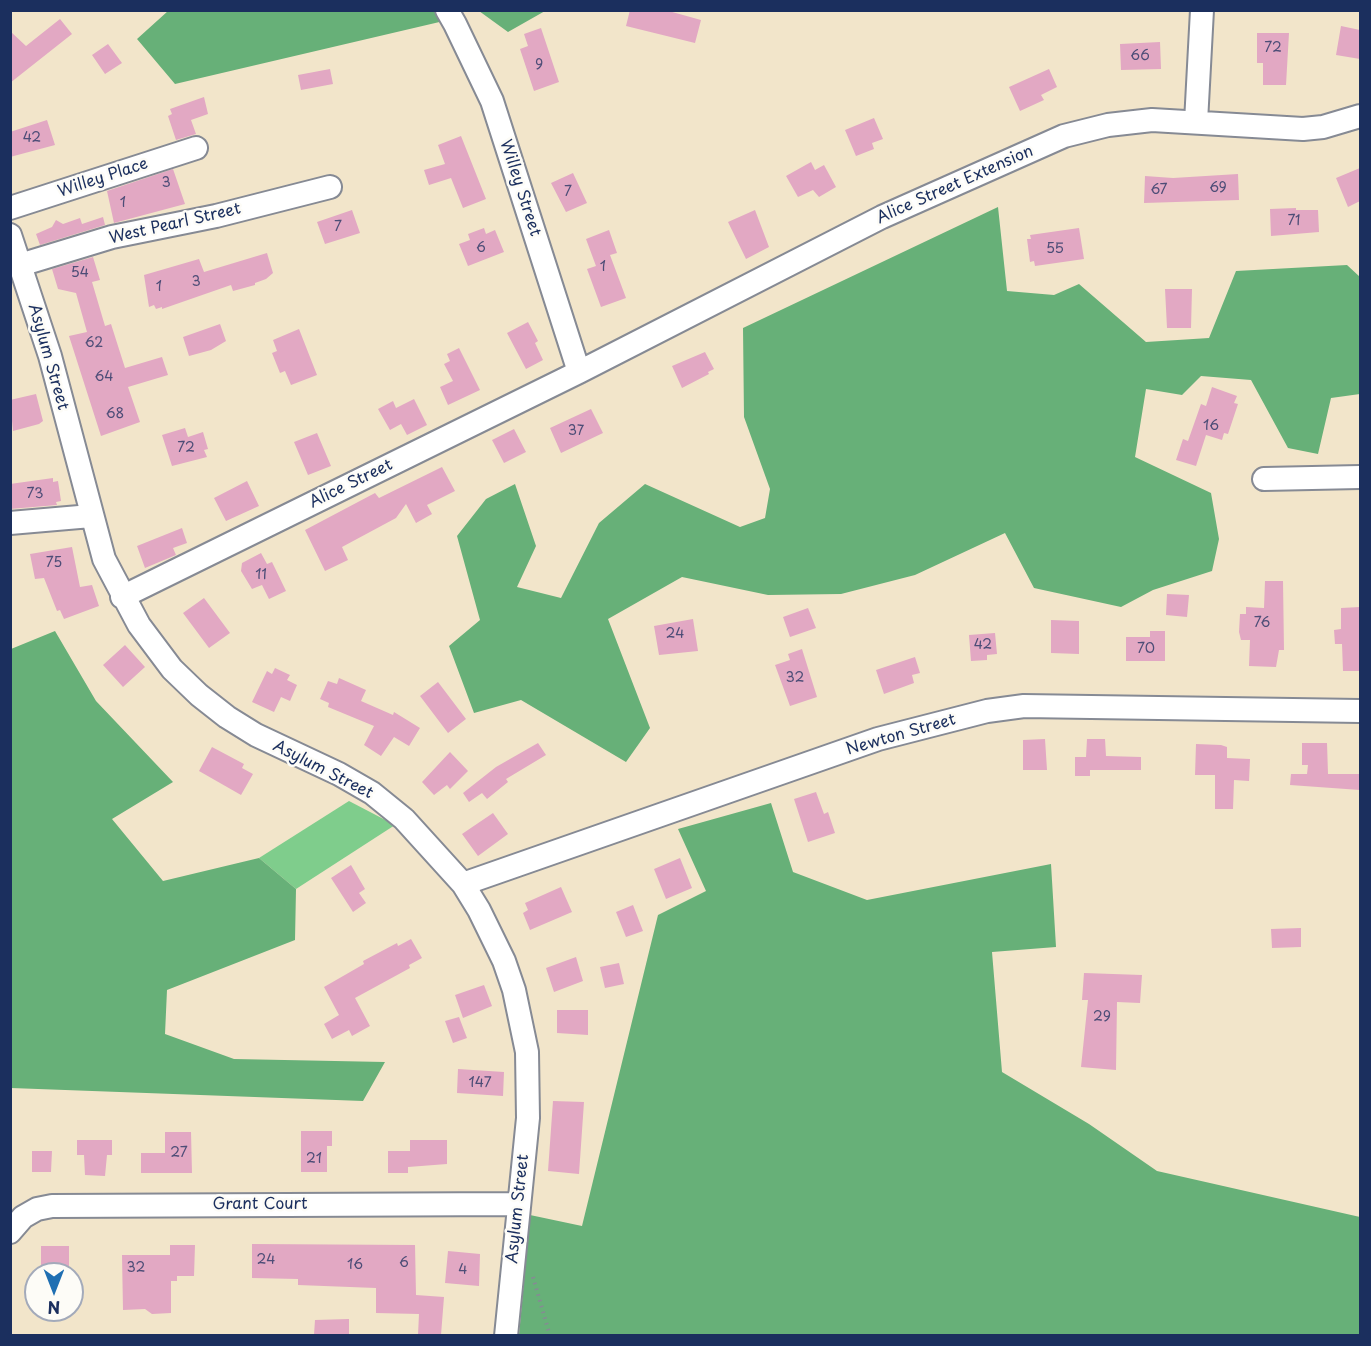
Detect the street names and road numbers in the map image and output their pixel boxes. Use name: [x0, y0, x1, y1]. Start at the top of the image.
street label: Willey Street: [495, 137, 545, 239]
street label: Alice Street Extension: [874, 142, 1036, 228]
street label: Willey Place: [55, 154, 151, 202]
street label: West Pearl Street: [107, 200, 243, 248]
street label: Asylum Street: [24, 302, 72, 412]
street label: Alice Street: [306, 456, 396, 512]
street label: Newton Street: [844, 710, 958, 760]
street label: Asylum Street: [270, 737, 376, 803]
street label: Asylum Street: [503, 1153, 533, 1265]
street label: Grant Court: [212, 1195, 308, 1215]

